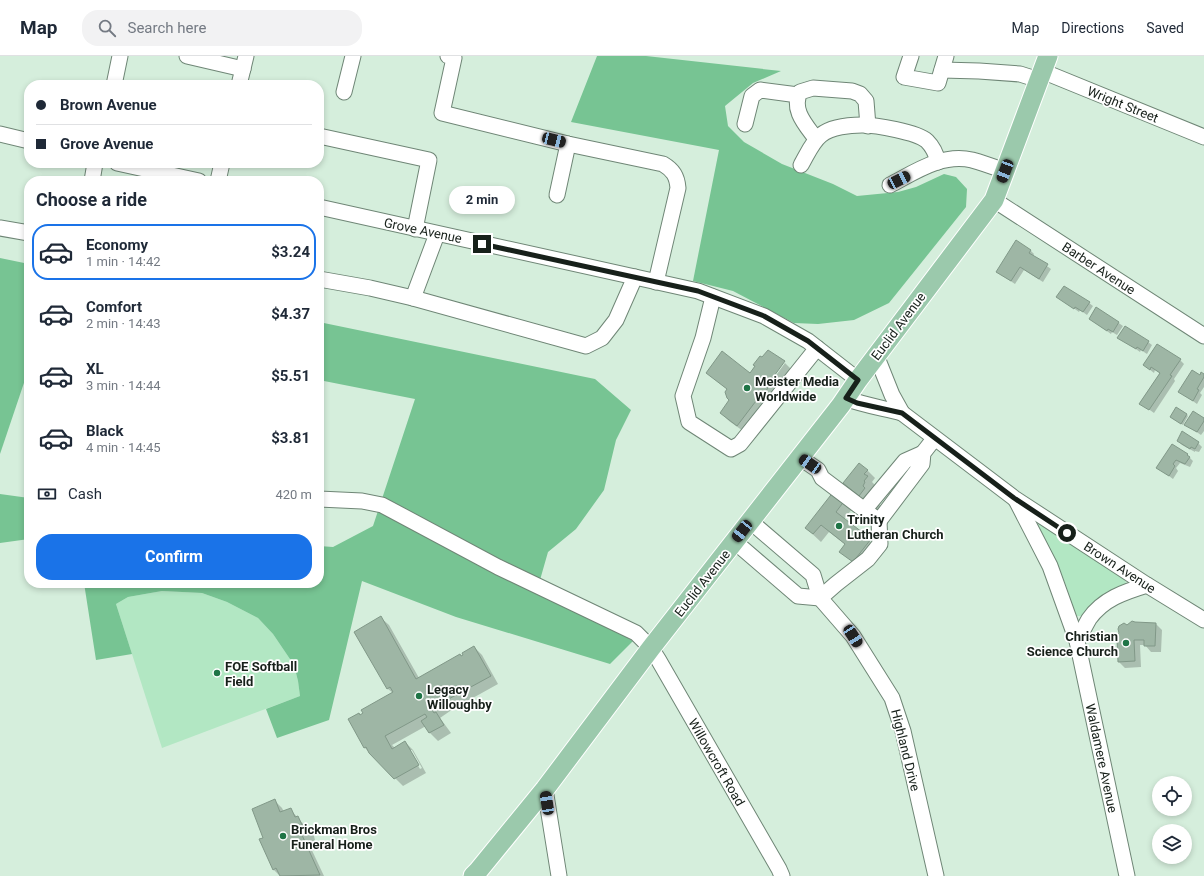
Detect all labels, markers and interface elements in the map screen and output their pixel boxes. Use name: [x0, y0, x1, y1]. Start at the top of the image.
search box: [82, 10, 362, 46]
text: Map: [20, 16, 58, 39]
icon: search: [96, 17, 118, 39]
text: Search here: [128, 19, 206, 37]
text: Map: [1012, 20, 1039, 36]
text: Directions: [1061, 20, 1124, 36]
text: Saved: [1146, 20, 1184, 36]
street label: Wright Street: [1085, 83, 1160, 126]
text: Brown Avenue: [60, 96, 157, 114]
car: [541, 131, 567, 149]
text: Grove Avenue: [60, 135, 153, 153]
car: [995, 158, 1015, 184]
car: [886, 169, 912, 191]
callout: 2 min: [449, 186, 515, 214]
text: Choose a ride: [36, 189, 147, 210]
text: 2 min: [466, 192, 498, 207]
street label: Grove Avenue: [383, 215, 463, 246]
icon: car: [38, 234, 74, 270]
route end: [473, 235, 491, 253]
text: Economy: [86, 236, 148, 254]
street label: Barber Avenue: [1059, 239, 1138, 298]
text: $3.24: [271, 243, 310, 261]
text: 1 min · 14:42: [86, 254, 161, 269]
street label: Euclid Avenue: [868, 290, 929, 363]
icon: car: [38, 296, 74, 332]
text: Comfort: [86, 298, 142, 316]
text: $4.37: [271, 305, 310, 323]
text: 2 min · 14:43: [86, 316, 161, 331]
icon: car: [38, 358, 74, 394]
text: XL: [86, 360, 104, 378]
text: $5.51: [271, 367, 310, 385]
place label: Meister Media Worldwide: [755, 374, 839, 404]
text: 3 min · 14:44: [86, 378, 161, 393]
marker: Meister Media Worldwide: [742, 383, 752, 393]
icon: car: [38, 420, 74, 456]
text: Black: [86, 422, 123, 440]
text: $3.81: [271, 429, 310, 447]
text: 4 min · 14:45: [86, 440, 161, 455]
car: [797, 452, 823, 476]
icon: cash: [36, 483, 58, 505]
text: Cash: [68, 485, 102, 503]
text: 420 m: [275, 487, 312, 502]
place label: Trinity Lutheran Church: [847, 512, 944, 542]
car: [730, 518, 754, 544]
marker: Trinity Lutheran Church: [834, 521, 844, 531]
route start: [1058, 524, 1076, 542]
button: Confirm: [36, 534, 312, 580]
street label: Brown Avenue: [1081, 539, 1158, 596]
street label: Euclid Avenue: [672, 547, 733, 620]
car: [841, 623, 865, 649]
place label: Christian Science Church: [1027, 629, 1118, 659]
marker: Christian Science Church: [1121, 638, 1131, 648]
place label: FOE Softball Field: [225, 659, 297, 689]
marker: FOE Softball Field: [212, 668, 222, 678]
place label: Legacy Willoughby: [427, 682, 492, 712]
marker: Legacy Willoughby: [414, 691, 424, 701]
street label: Waldamere Avenue: [1083, 702, 1120, 814]
street label: Highland Drive: [888, 708, 923, 793]
street label: Willowcroft Road: [685, 716, 748, 809]
map controls: [1152, 776, 1192, 864]
button: locate: [1152, 776, 1192, 816]
car: [539, 790, 555, 816]
place label: Brickman Bros Funeral Home: [291, 822, 377, 852]
button: layers: [1152, 824, 1192, 864]
marker: Brickman Bros Funeral Home: [278, 831, 288, 841]

